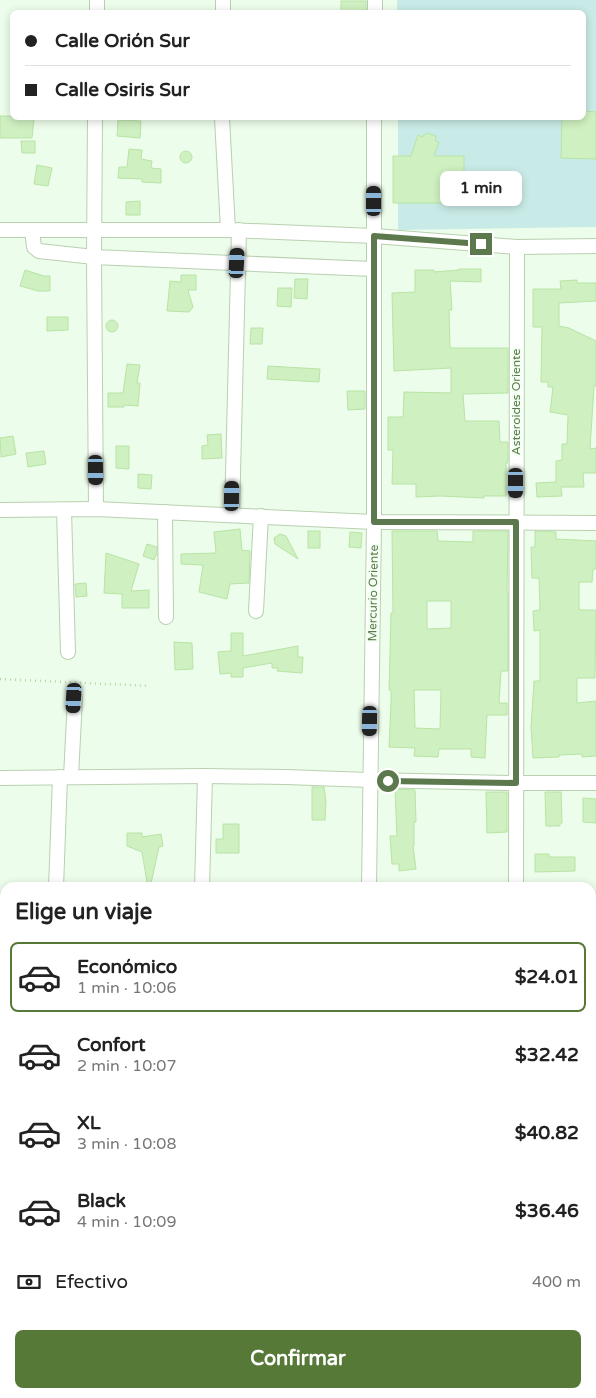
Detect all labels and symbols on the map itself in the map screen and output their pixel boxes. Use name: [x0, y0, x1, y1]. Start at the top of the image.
callout: 1 min: [440, 172, 522, 206]
car: [366, 186, 381, 216]
route end: [470, 233, 492, 255]
car: [228, 248, 245, 278]
street label: Asteroides Oriente: [509, 349, 523, 455]
car: [88, 455, 103, 485]
car: [508, 468, 523, 498]
car: [224, 481, 239, 511]
street label: Mercurio Oriente: [365, 544, 381, 642]
car: [65, 683, 82, 713]
car: [362, 706, 377, 736]
route start: [377, 770, 399, 792]

